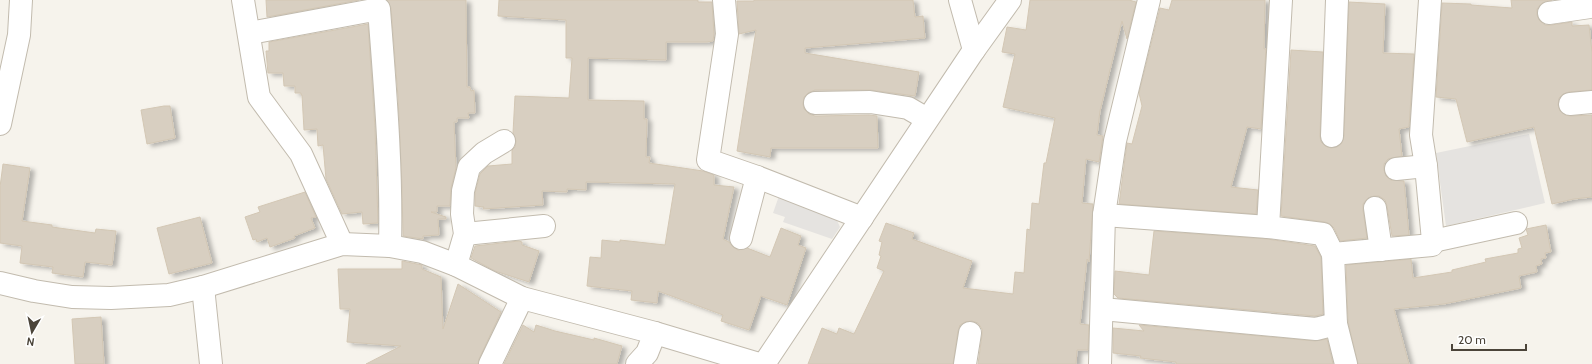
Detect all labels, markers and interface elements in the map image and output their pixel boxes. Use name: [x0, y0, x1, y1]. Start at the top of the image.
north arrow: [12, 312, 52, 352]
scale bar: [1452, 326, 1526, 352]
text: 20 m: [1458, 332, 1486, 347]
text: N: [25, 334, 35, 349]

